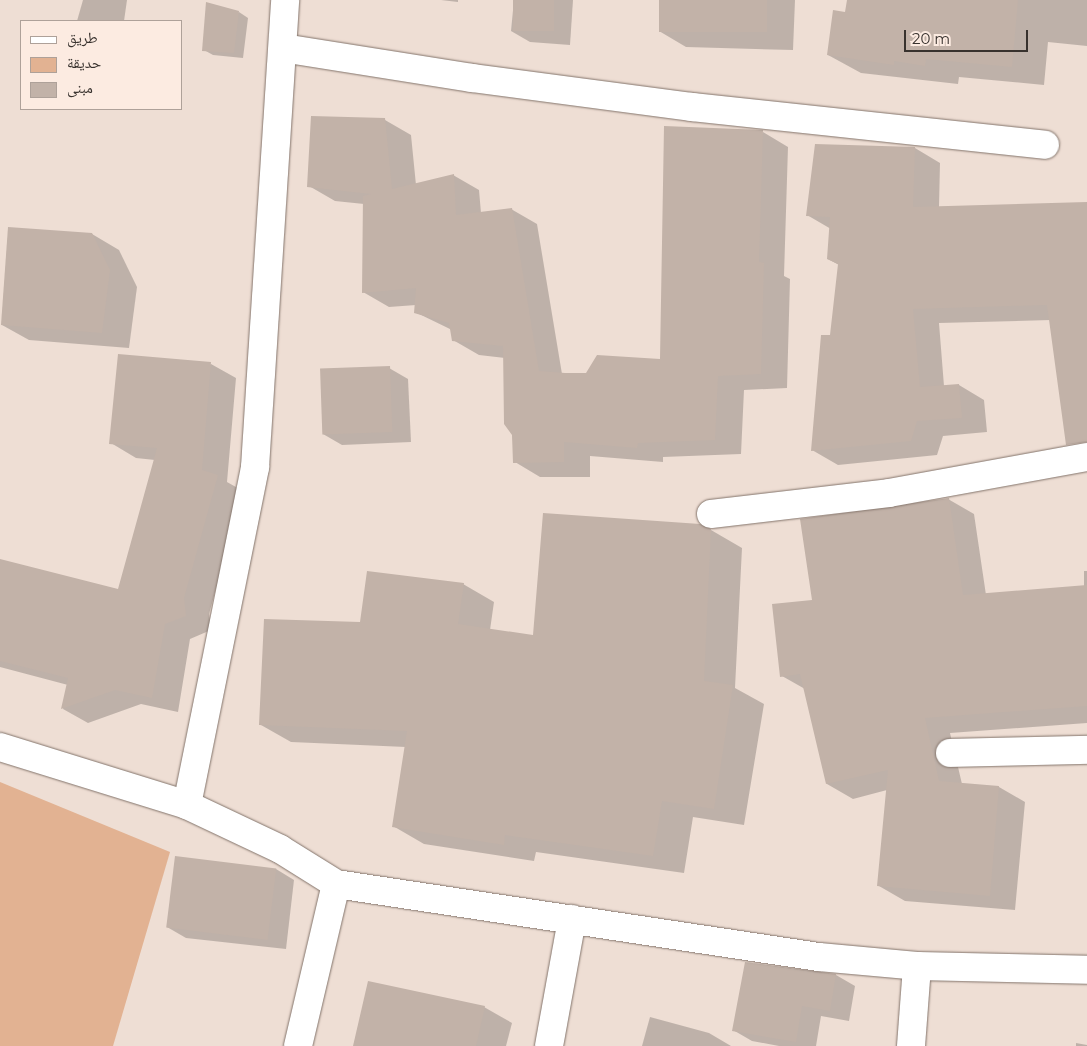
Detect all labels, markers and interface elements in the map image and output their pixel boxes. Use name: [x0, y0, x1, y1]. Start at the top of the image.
legend: [20, 20, 182, 110]
scale bar: [907, 20, 1031, 52]
text: طريق: [67, 28, 98, 47]
text: 20 m: [912, 29, 950, 48]
text: حديقة: [67, 53, 101, 72]
text: مبنى: [67, 78, 93, 97]

